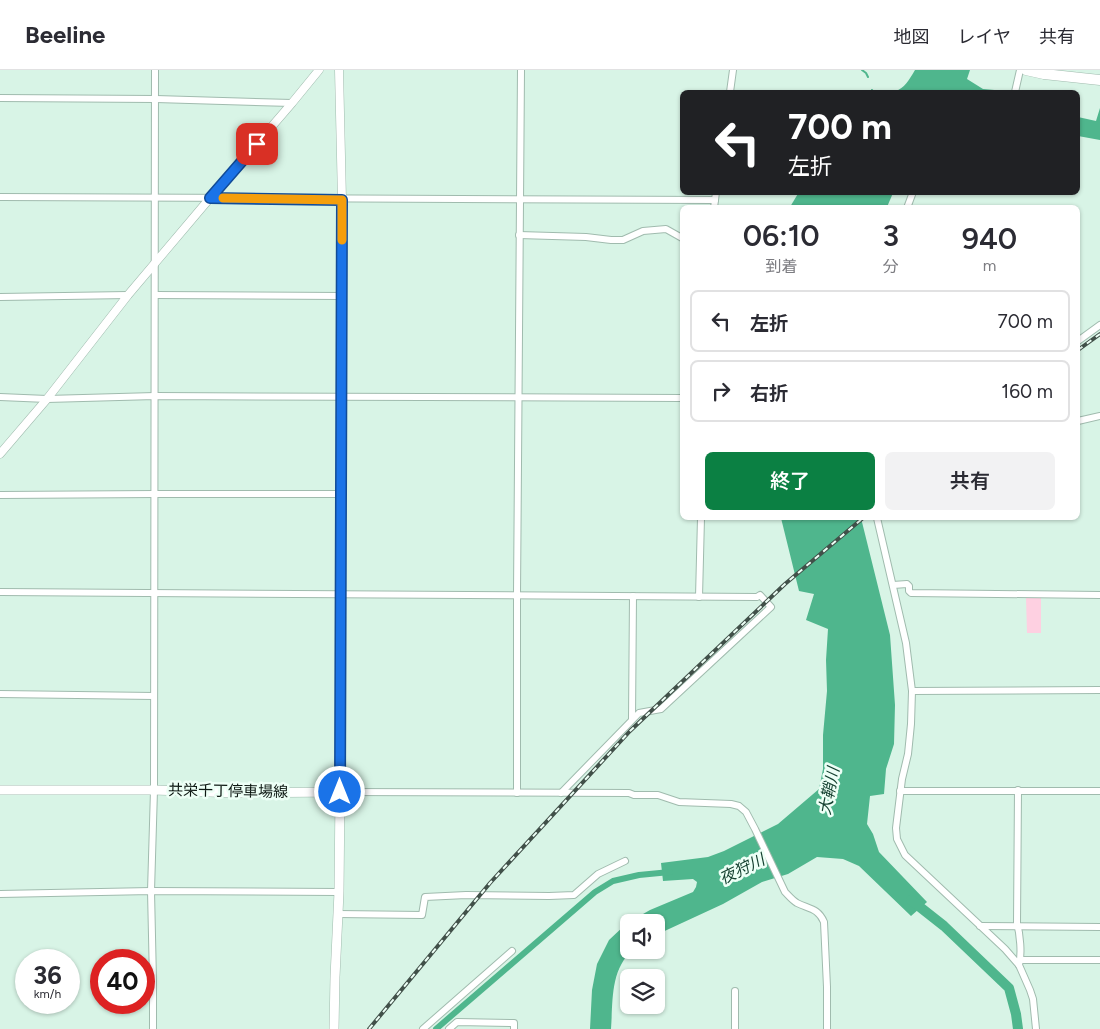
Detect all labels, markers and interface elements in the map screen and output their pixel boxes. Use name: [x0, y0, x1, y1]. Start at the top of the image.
text: Beeline: [25, 20, 105, 49]
text: 地図: [894, 26, 930, 48]
text: レイヤ: [958, 26, 1011, 48]
text: 共有: [1039, 26, 1075, 48]
text: 700 m: [788, 106, 892, 148]
icon: left: [705, 110, 770, 175]
pin: [236, 123, 278, 165]
icon: arrive: [243, 130, 271, 158]
text: 左折: [788, 153, 832, 180]
text: 06:10: [743, 217, 820, 254]
text: 3: [882, 217, 899, 254]
text: 940: [962, 220, 1017, 257]
text: m: [983, 256, 996, 275]
text: 到着: [765, 257, 797, 276]
text: 分: [883, 257, 899, 276]
icon: left: [707, 307, 735, 335]
text: 700 m: [998, 310, 1053, 333]
text: 左折: [750, 312, 788, 335]
icon: right: [707, 377, 735, 405]
text: 160 m: [1001, 380, 1053, 403]
text: 右折: [750, 382, 788, 405]
button: 終了: [705, 452, 875, 510]
button: 共有: [885, 452, 1055, 510]
water label: 大鞘川: [815, 764, 843, 816]
position arrow: [313, 765, 365, 817]
street label: 共栄千丁停車場線: [168, 781, 288, 801]
water label: 夜狩川: [716, 849, 770, 888]
map controls: [620, 914, 665, 1014]
button: sound: [620, 914, 665, 959]
speed limit sign: 40: [90, 949, 155, 1014]
text: 36: [33, 960, 62, 990]
button: layers: [620, 969, 665, 1014]
text: km/h: [34, 987, 61, 1001]

